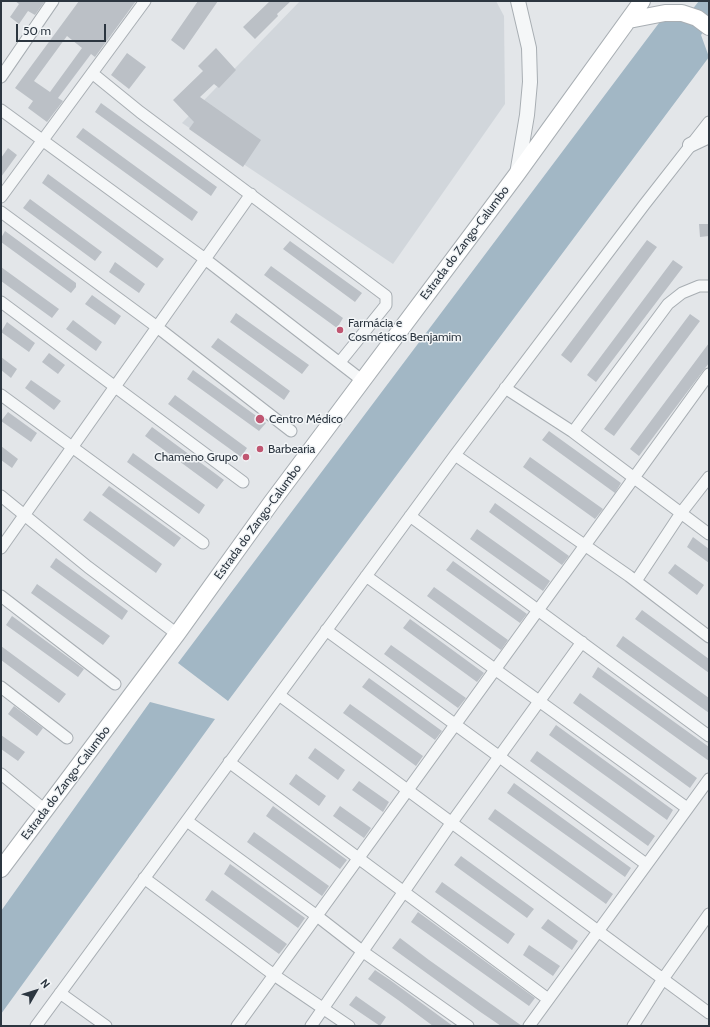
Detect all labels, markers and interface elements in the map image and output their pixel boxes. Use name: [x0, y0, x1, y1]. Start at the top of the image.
scale bar: [18, 16, 108, 42]
text: 50 m: [23, 23, 51, 38]
street label: Estrada do Zango-Calumbo: [417, 183, 513, 303]
place label: Farmácia e Cosméticos Benjamim: [348, 316, 462, 344]
marker: Farmácia e Cosméticos Benjamim: [335, 325, 345, 335]
place label: Centro Médico: [269, 412, 343, 426]
marker: Centro Médico: [254, 413, 266, 425]
place label: Barbearia: [268, 442, 315, 456]
marker: Barbearia: [255, 444, 265, 454]
place label: Chameno Grupo: [154, 450, 238, 464]
marker: Chameno Grupo: [241, 452, 251, 462]
street label: Estrada do Zango-Calumbo: [211, 462, 305, 582]
street label: Estrada do Zango-Calumbo: [18, 723, 114, 843]
north arrow: [16, 971, 56, 1011]
text: N: [37, 976, 53, 991]

